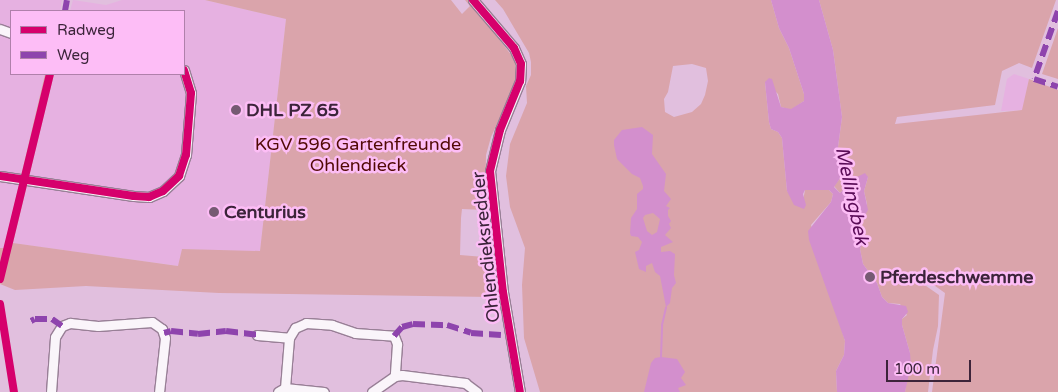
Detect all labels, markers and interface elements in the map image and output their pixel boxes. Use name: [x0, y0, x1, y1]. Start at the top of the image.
legend: [10, 10, 185, 75]
text: Radweg: [57, 21, 115, 39]
text: Weg: [57, 46, 89, 64]
place label: DHL PZ 65: [246, 99, 339, 121]
marker: DHL PZ 65: [230, 104, 242, 116]
park label: KGV 596 Gartenfreunde Ohlendieck: [255, 134, 461, 176]
water label: Mellingbek: [829, 145, 873, 247]
street label: Ohlendieksredder: [467, 170, 505, 324]
place label: Centurius: [224, 201, 306, 223]
marker: Centurius: [208, 206, 220, 218]
place label: Pferdeschwemme: [880, 266, 1033, 288]
marker: Pferdeschwemme: [864, 271, 876, 283]
scale bar: [888, 350, 973, 382]
text: 100 m: [894, 360, 940, 378]

